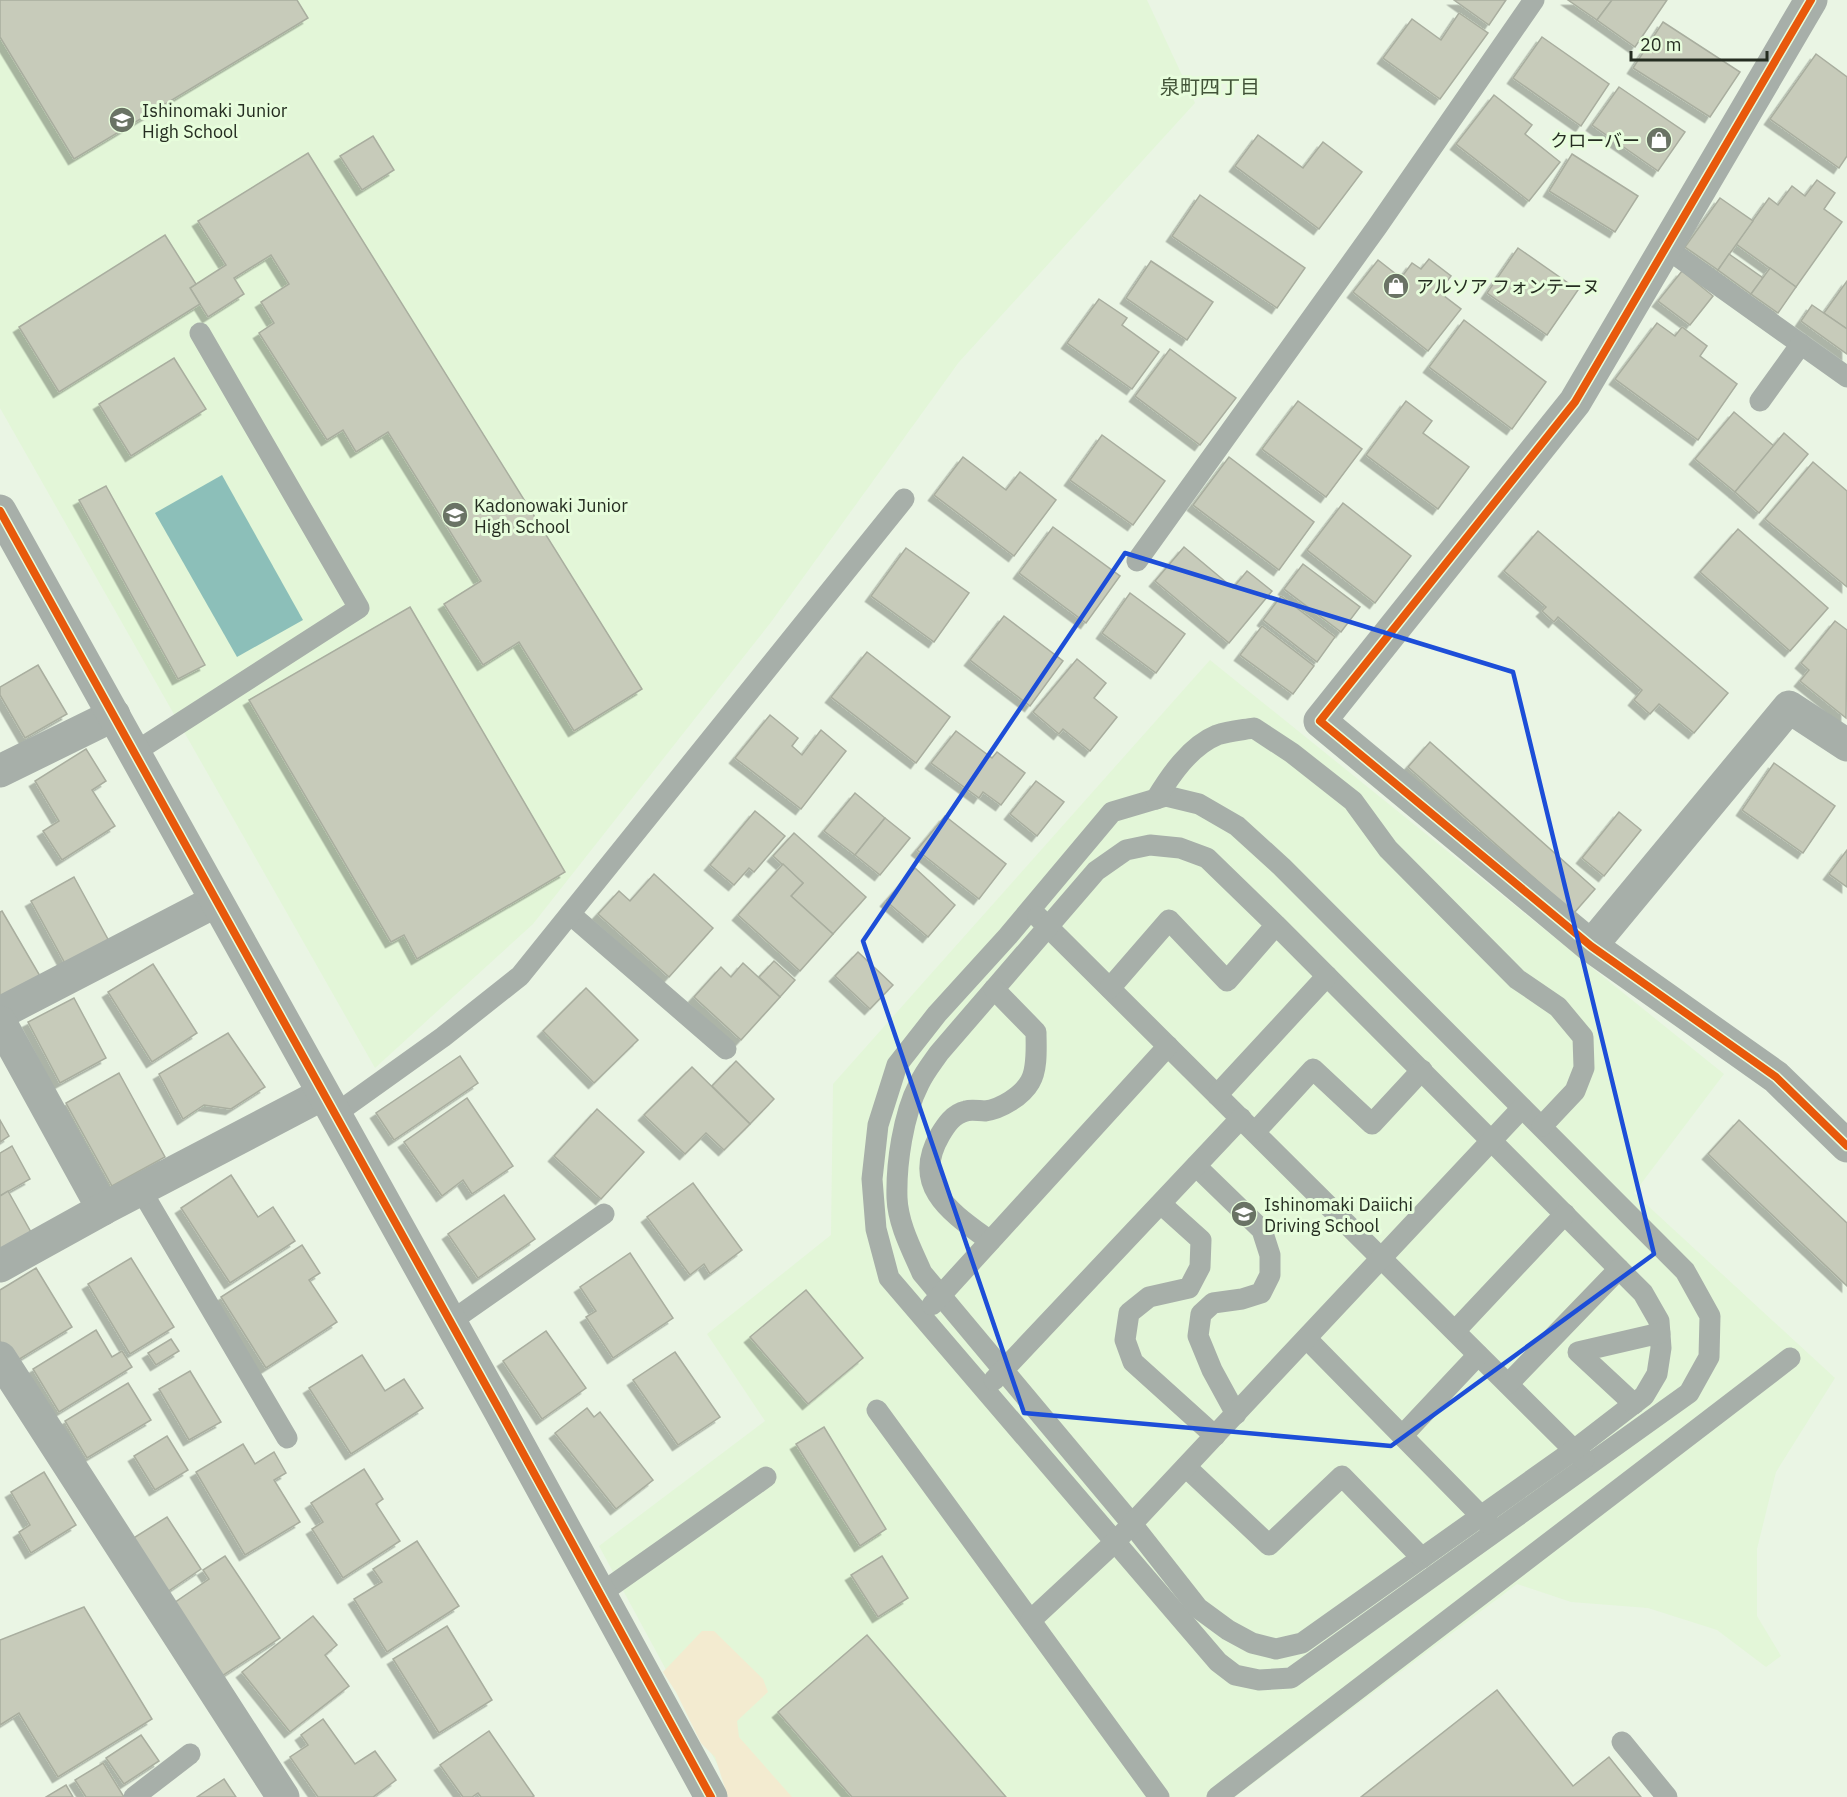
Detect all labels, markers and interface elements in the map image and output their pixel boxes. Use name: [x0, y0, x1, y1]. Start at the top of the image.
scale bar: [1631, 24, 1768, 62]
text: 20 m: [1640, 33, 1682, 56]
district label: 泉町四丁目: [1160, 73, 1260, 100]
place label: Ishinomaki Junior High School: [142, 99, 288, 143]
school or university icon: Ishinomaki Junior High School: [107, 105, 137, 135]
shop icon: クローバー: [1644, 125, 1674, 155]
place label: クローバー: [1550, 129, 1640, 152]
shop icon: アルソア フォンテーヌ: [1381, 271, 1411, 301]
place label: アルソア フォンテーヌ: [1416, 275, 1600, 298]
place label: Kadonowaki Junior High School: [474, 494, 628, 538]
school or university icon: Kadonowaki Junior High School: [440, 500, 470, 530]
place label: Ishinomaki Daiichi Driving School: [1264, 1193, 1413, 1237]
school or university icon: Ishinomaki Daiichi Driving School: [1229, 1199, 1259, 1229]

